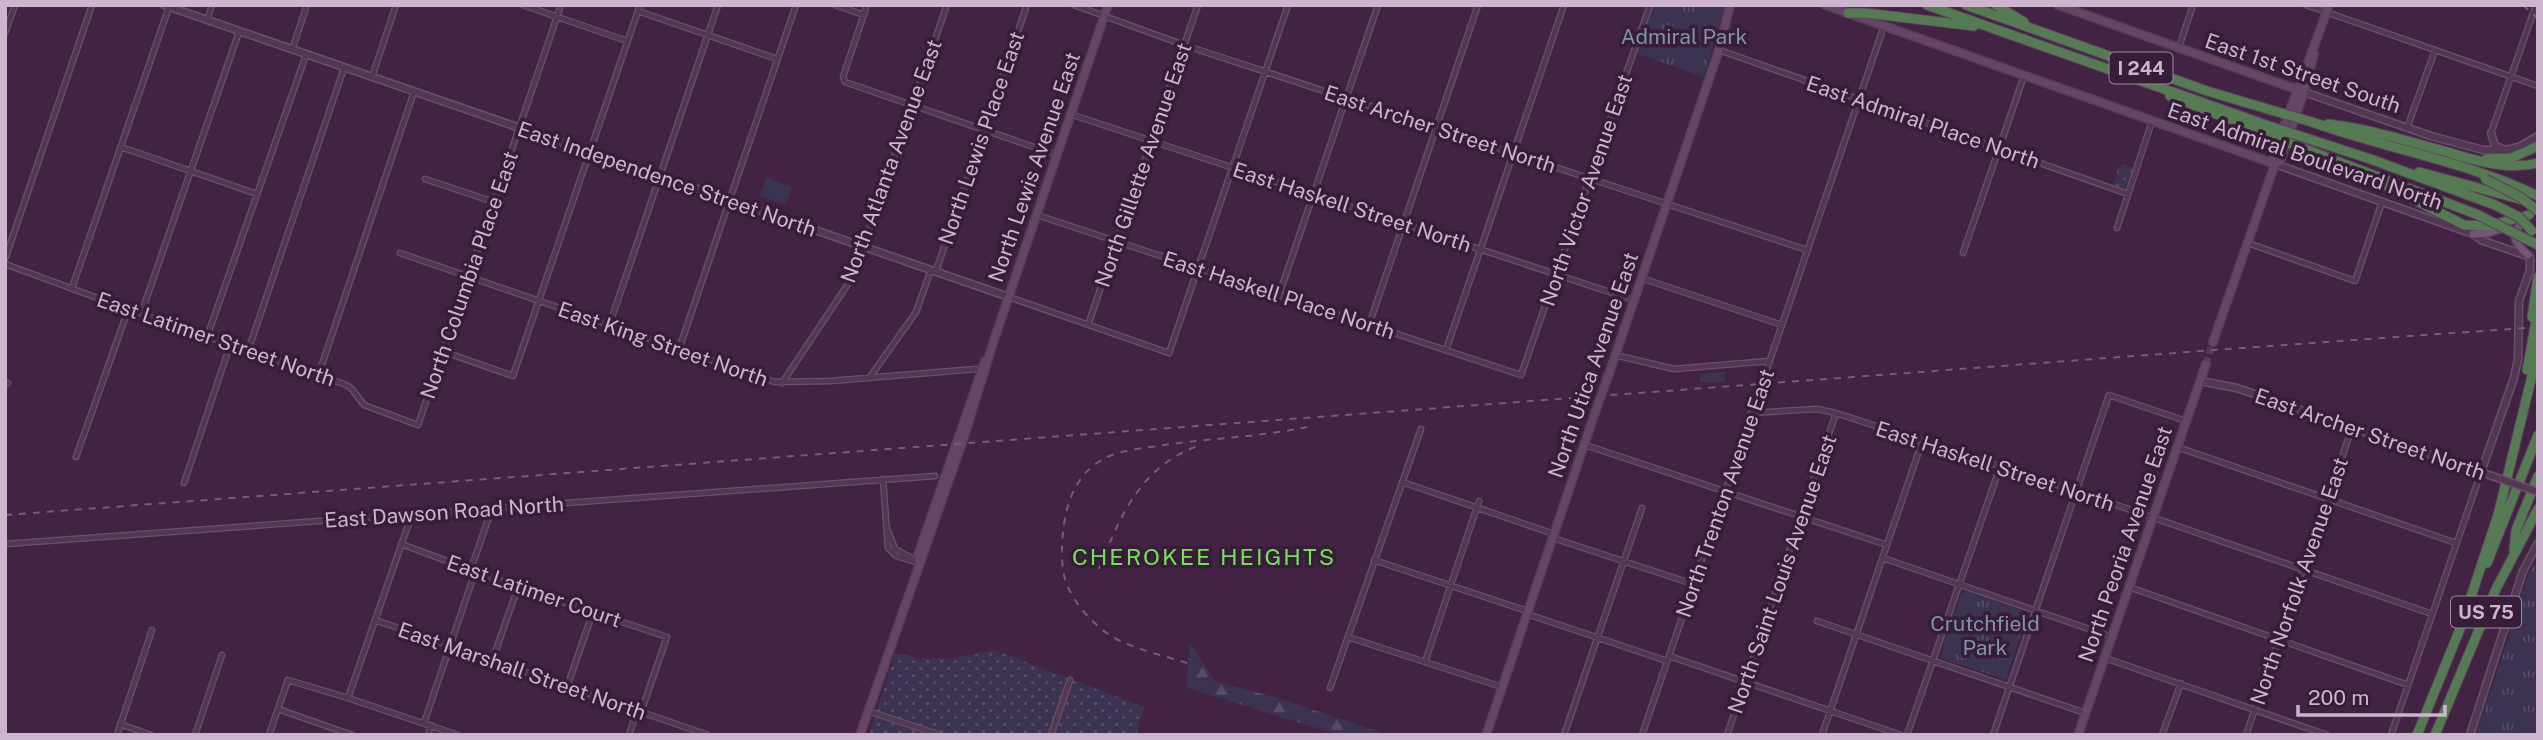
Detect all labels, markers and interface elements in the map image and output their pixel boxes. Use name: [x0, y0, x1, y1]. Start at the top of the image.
park label: Admiral Park: [1621, 24, 1747, 49]
street label: North Lewis Place East: [933, 28, 1029, 248]
street label: East 1st Street South: [2202, 28, 2404, 118]
street label: North Atlanta Avenue East: [835, 36, 947, 286]
street label: North Gillette Avenue East: [1089, 40, 1197, 290]
street label: North Lewis Avenue East: [983, 49, 1085, 285]
road number: I 244: [2110, 52, 2172, 83]
street label: East Admiral Place North: [1803, 70, 2043, 174]
street label: North Victor Avenue East: [1535, 71, 1637, 309]
street label: East Archer Street North: [1321, 80, 1559, 178]
street label: East Admiral Boulevard North: [2164, 97, 2446, 215]
street label: East Independence Street North: [514, 116, 820, 242]
street label: North Columbia Place East: [415, 148, 523, 402]
street label: East Haskell Street North: [1230, 157, 1474, 257]
street label: East Haskell Place North: [1160, 246, 1398, 344]
street label: North Utica Avenue East: [1543, 249, 1643, 481]
street label: East Latimer Street North: [94, 286, 338, 392]
street label: East King Street North: [555, 296, 771, 392]
street label: North Trenton Avenue East: [1671, 365, 1779, 621]
street label: East Archer Street North: [2252, 383, 2488, 485]
street label: East Haskell Street North: [1873, 416, 2117, 516]
street label: North Peoria Avenue East: [2073, 423, 2177, 665]
street label: North Saint Louis Avenue East: [1722, 431, 1842, 717]
street label: North Norfolk Avenue East: [2245, 454, 2353, 708]
street label: East Dawson Road North: [323, 491, 565, 533]
district label: CHEROKEE HEIGHTS: [1072, 543, 1336, 570]
street label: East Latimer Court: [444, 549, 624, 633]
road number: US 75: [2451, 596, 2521, 628]
park label: Crutchfield Park: [1930, 611, 2040, 660]
street label: East Marshall Street North: [395, 617, 649, 725]
scale bar: [2298, 674, 2445, 718]
text: 200 m: [2308, 685, 2369, 710]

